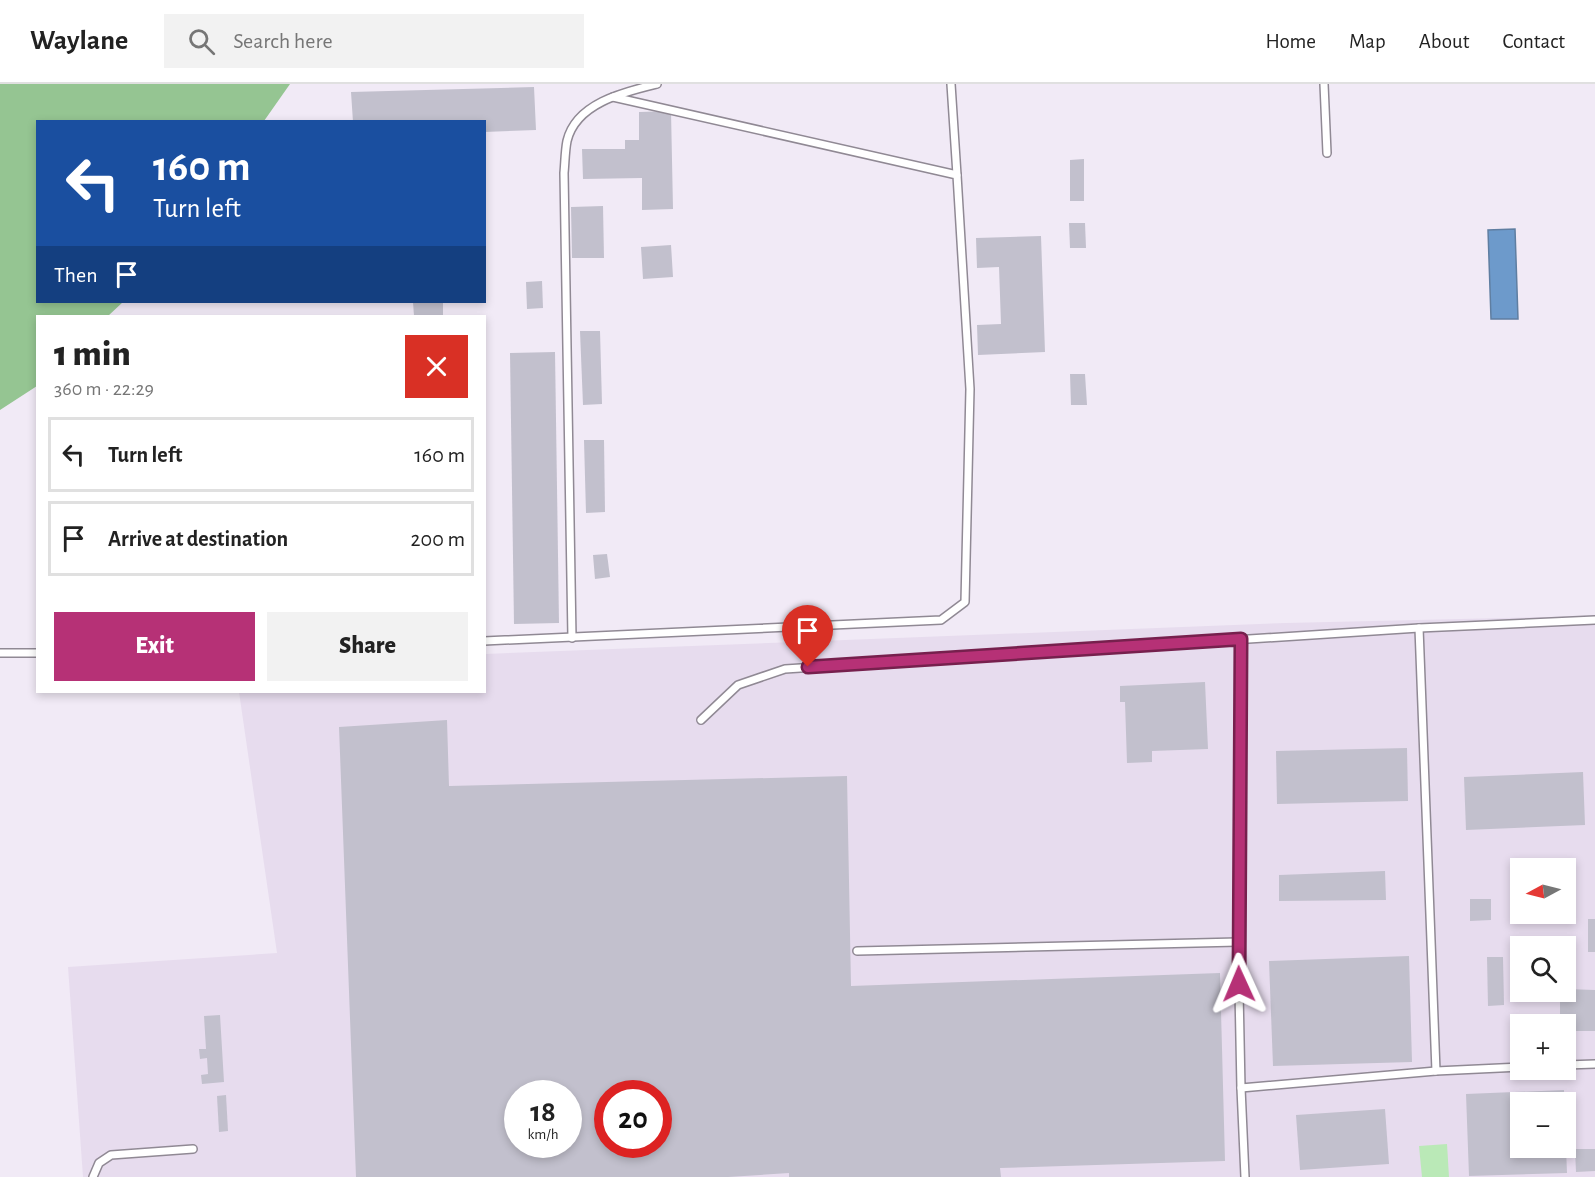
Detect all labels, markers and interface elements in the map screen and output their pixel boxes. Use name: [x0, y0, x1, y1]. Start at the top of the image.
search box: [164, 14, 584, 68]
icon: search: [185, 25, 218, 58]
text: Waylane: [30, 27, 128, 55]
text: Search here: [233, 30, 333, 52]
text: Home: [1265, 31, 1316, 52]
text: Map: [1349, 31, 1386, 52]
text: About: [1419, 31, 1469, 52]
text: Contact: [1502, 31, 1565, 52]
icon: left: [54, 144, 132, 222]
text: 160 m: [153, 146, 251, 188]
text: Turn left: [153, 195, 241, 222]
icon: arrive: [110, 258, 143, 291]
text: Then: [54, 264, 98, 286]
button: close: [405, 335, 468, 398]
text: 1 min: [54, 336, 131, 372]
text: 360 m · 22:29: [54, 379, 154, 399]
icon: left: [57, 438, 90, 471]
text: Turn left: [108, 444, 182, 466]
text: 160 m: [414, 444, 465, 466]
icon: arrive: [57, 522, 90, 555]
text: Arrive at destination: [108, 528, 288, 550]
text: 200 m: [411, 528, 465, 550]
pin: [782, 605, 833, 667]
button: Exit: [54, 612, 255, 681]
button: Share: [267, 612, 468, 681]
icon: arrive: [791, 614, 824, 647]
north arrow: [1510, 858, 1576, 924]
map controls: [1510, 858, 1576, 1158]
button: search: [1510, 936, 1576, 1002]
position arrow: [1207, 952, 1271, 1016]
button: +: [1510, 1014, 1576, 1080]
speed limit sign: 20: [594, 1080, 672, 1158]
button: −: [1510, 1092, 1576, 1158]
text: 18: [530, 1097, 556, 1127]
text: km/h: [528, 1127, 558, 1142]

